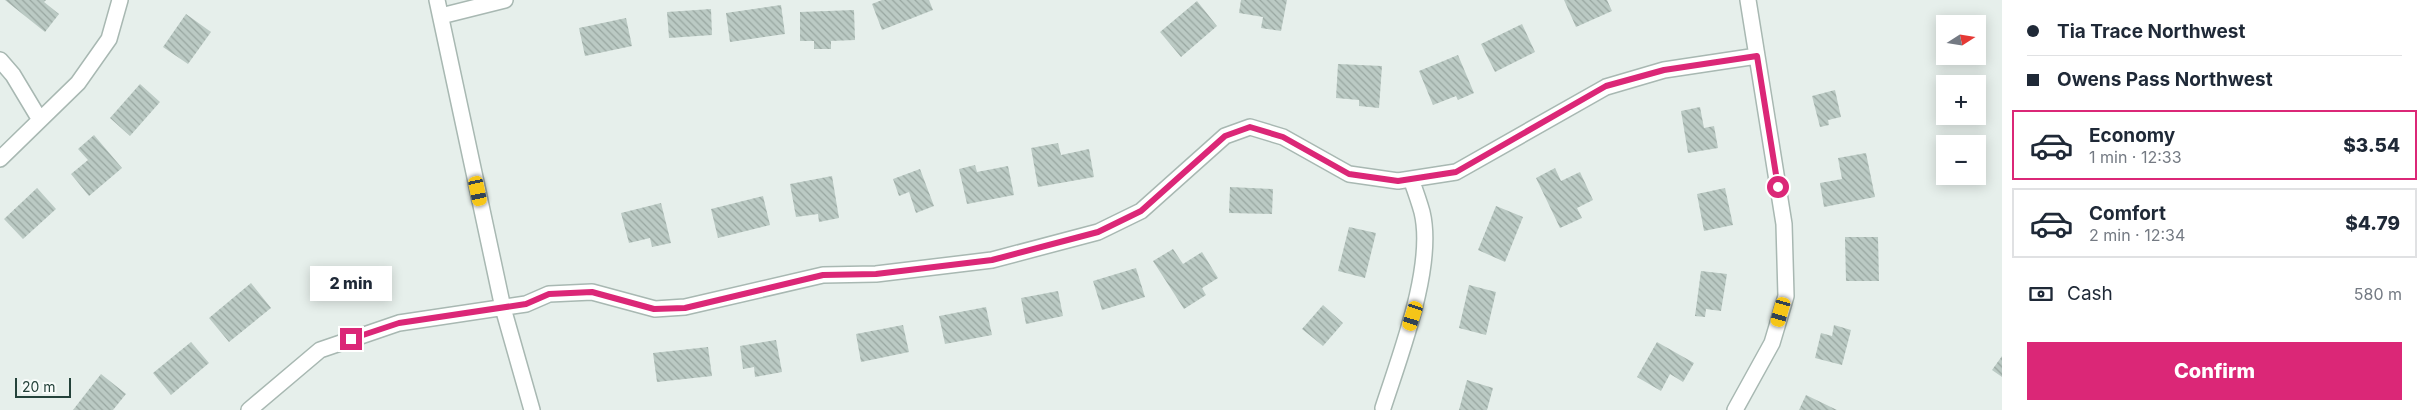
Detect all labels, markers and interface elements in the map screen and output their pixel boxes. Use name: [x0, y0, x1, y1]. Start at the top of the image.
north arrow: [1936, 15, 1986, 65]
map controls: [1936, 15, 1986, 185]
text: Tia Trace Northwest: [2057, 20, 2245, 43]
text: Owens Pass Northwest: [2057, 68, 2273, 91]
button: +: [1936, 75, 1986, 125]
icon: car: [2029, 123, 2074, 168]
text: Economy: [2089, 124, 2175, 147]
text: $3.54: [2343, 134, 2400, 157]
button: −: [1936, 135, 1986, 185]
text: 1 min · 12:33: [2089, 147, 2182, 167]
car: [467, 175, 488, 207]
route start: [1767, 176, 1789, 198]
icon: car: [2029, 201, 2074, 246]
text: Comfort: [2089, 202, 2166, 225]
text: $4.79: [2345, 212, 2400, 235]
text: 2 min · 12:34: [2089, 225, 2185, 245]
callout: 2 min: [310, 266, 392, 302]
text: 2 min: [329, 273, 373, 293]
icon: cash: [2027, 280, 2055, 308]
text: Cash: [2067, 282, 2113, 305]
text: 580 m: [2354, 284, 2402, 304]
car: [1769, 296, 1792, 328]
car: [1401, 299, 1424, 333]
route end: [340, 328, 362, 350]
button: Confirm: [2027, 342, 2402, 400]
scale bar: [15, 375, 71, 398]
text: 20 m: [22, 378, 56, 395]

